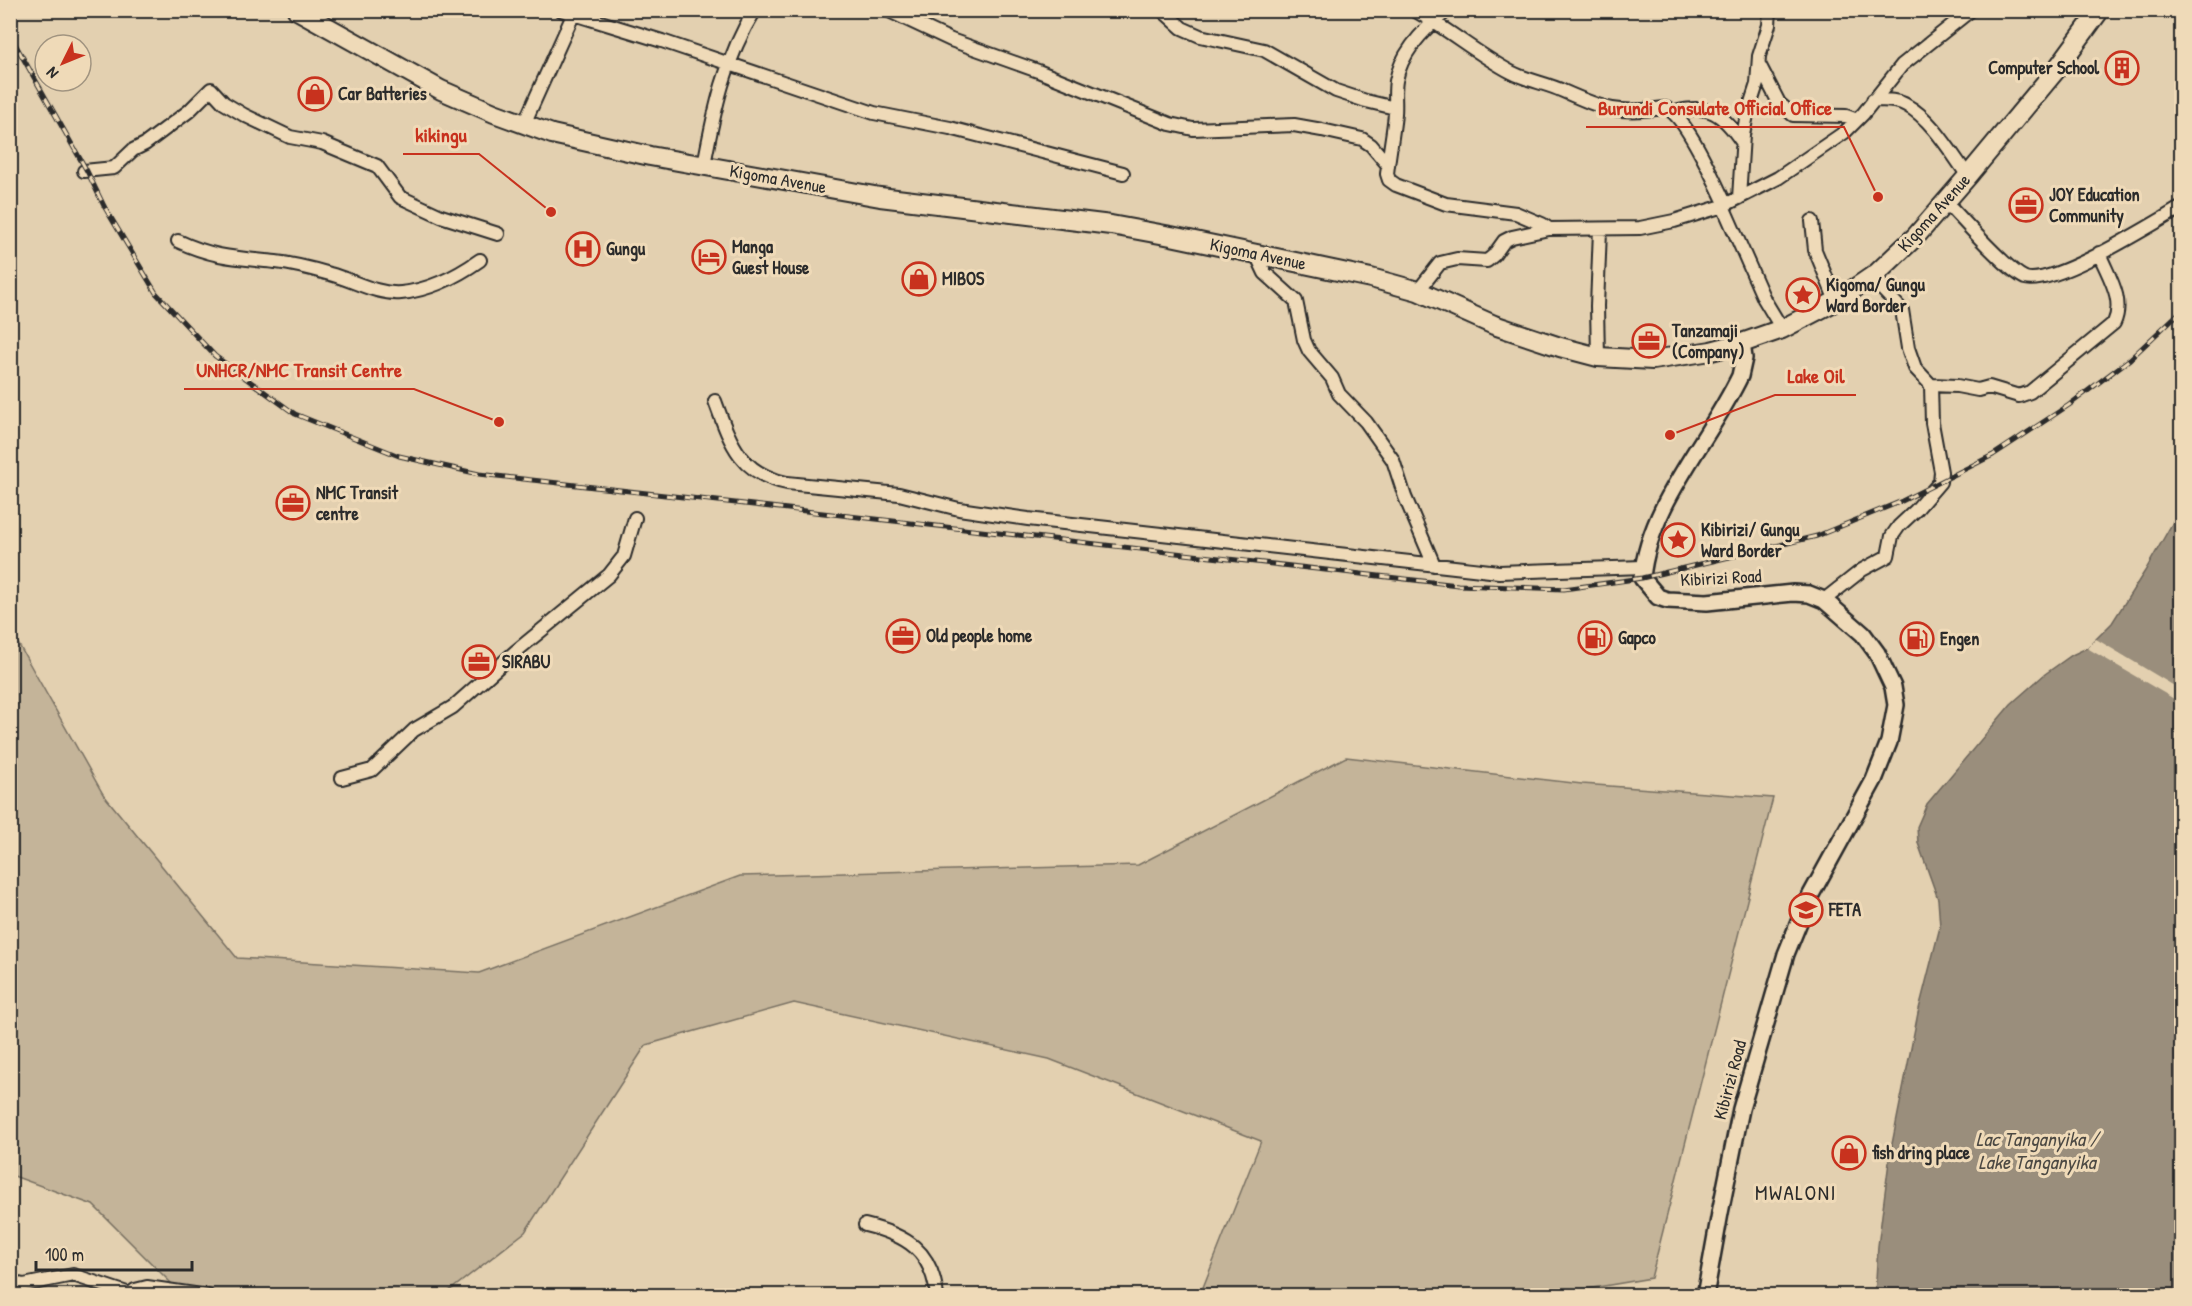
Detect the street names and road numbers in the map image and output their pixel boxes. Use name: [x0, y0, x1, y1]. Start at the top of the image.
street label: Kigoma Avenue: [728, 158, 828, 199]
street label: Kigoma Avenue: [1892, 168, 1976, 257]
street label: Kigoma Avenue: [1208, 231, 1309, 276]
street label: Kibirizi Road: [1680, 563, 1762, 592]
street label: Kibirizi Road: [1707, 1037, 1752, 1122]

